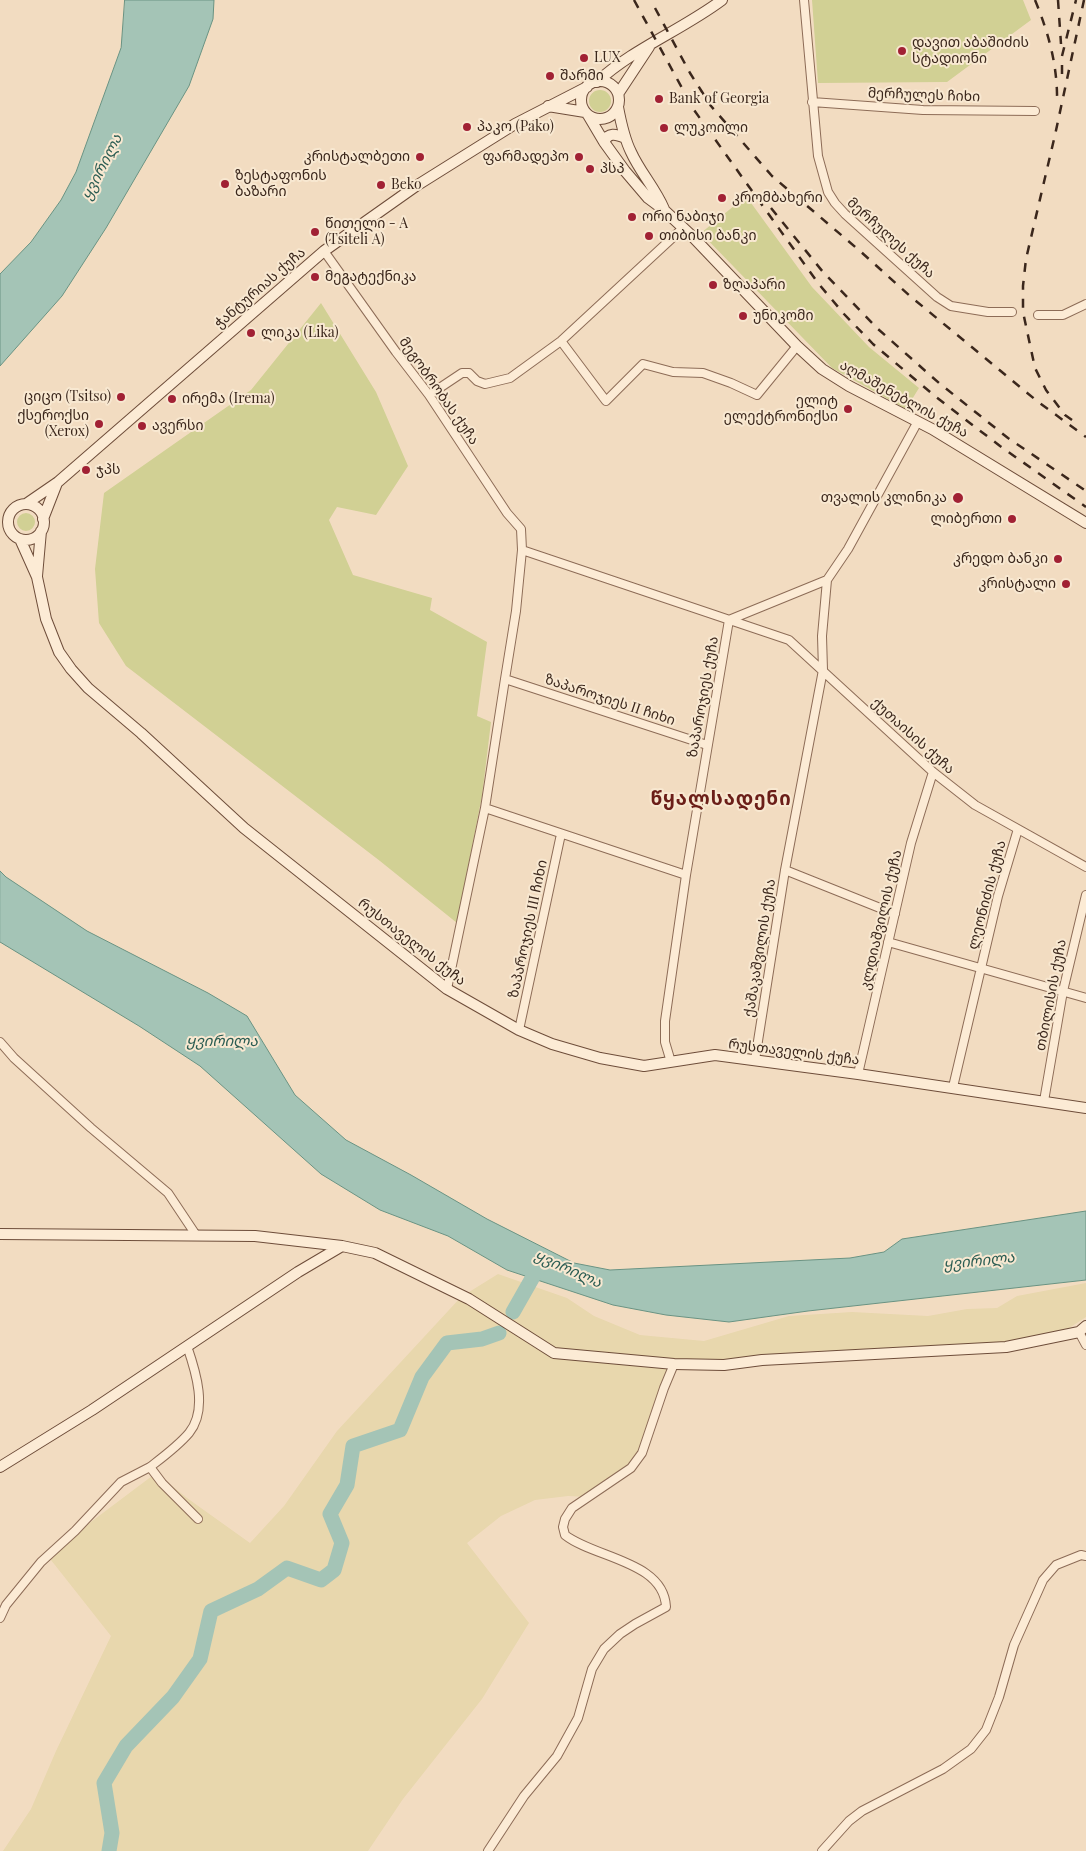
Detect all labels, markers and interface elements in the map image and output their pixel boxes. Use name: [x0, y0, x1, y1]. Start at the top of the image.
place label: დავით აბაშიძის სტადიონი: [912, 35, 1029, 68]
marker: დავით აბაშიძის სტადიონი: [896, 45, 908, 57]
place label: LUX: [594, 50, 621, 66]
marker: LUX: [578, 52, 590, 64]
place label: შარმი: [560, 68, 604, 84]
marker: შარმი: [544, 70, 556, 82]
street label: მერჩულეს ჩიხი: [868, 85, 980, 105]
place label: Bank of Georgia: [669, 91, 769, 107]
marker: Bank of Georgia: [653, 93, 665, 105]
place label: პაკო (Pako): [477, 119, 554, 135]
place label: ლუკოილი: [674, 120, 748, 136]
marker: პაკო (Pako): [461, 121, 473, 133]
marker: ლუკოილი: [658, 122, 670, 134]
water label: ყვირილა: [78, 131, 126, 203]
place label: კრისტალბეთი: [304, 149, 410, 165]
place label: ფარმადეპო: [483, 149, 569, 165]
marker: კრისტალბეთი: [414, 151, 426, 163]
marker: ფარმადეპო: [573, 151, 585, 163]
place label: პსპ: [600, 161, 625, 177]
marker: პსპ: [584, 163, 596, 175]
place label: ზესტაფონის ბაზარი: [235, 168, 327, 200]
place label: Beko: [391, 177, 422, 193]
marker: ზესტაფონის ბაზარი: [219, 178, 231, 190]
marker: Beko: [375, 179, 387, 191]
place label: კრომბახერი: [732, 190, 823, 206]
marker: კრომბახერი: [716, 192, 728, 204]
street label: მერჩულეს ქუჩა: [844, 194, 938, 282]
place label: ორი ნაბიჯი: [642, 209, 725, 225]
marker: ორი ნაბიჯი: [626, 211, 638, 223]
place label: წითელი - A (Tsiteli A): [325, 216, 408, 248]
marker: წითელი - A (Tsiteli A): [309, 226, 321, 238]
place label: თიბისი ბანკი: [659, 228, 756, 244]
marker: თიბისი ბანკი: [643, 230, 655, 242]
street label: ჭანტურიას ქუჩა: [211, 244, 309, 332]
place label: მეგატექნიკა: [325, 269, 417, 285]
marker: მეგატექნიკა: [309, 271, 321, 283]
place label: ზღაპარი: [723, 277, 786, 293]
marker: ზღაპარი: [707, 279, 719, 291]
place label: უნიკომი: [753, 308, 814, 324]
marker: უნიკომი: [737, 310, 749, 322]
place label: ლიკა (Lika): [261, 325, 339, 341]
marker: ლიკა (Lika): [245, 327, 257, 339]
street label: მეგობრობას ქუჩა: [396, 334, 482, 448]
street label: აღმაშენებლის ქუჩა: [837, 357, 971, 441]
place label: ციცო (Tsitso): [24, 389, 111, 405]
marker: ციცო (Tsitso): [115, 391, 127, 403]
place label: ირემა (Irema): [182, 391, 275, 407]
marker: ირემა (Irema): [166, 393, 178, 405]
place label: ელიტ ელექტრონიქსი: [724, 393, 838, 426]
marker: ელიტ ელექტრონიქსი: [842, 403, 854, 415]
place label: ქსეროქსი (Xerox): [17, 408, 89, 441]
marker: ქსეროქსი (Xerox): [93, 418, 105, 430]
place label: ავერსი: [152, 418, 204, 434]
marker: ავერსი: [136, 420, 148, 432]
place label: ჯპს: [96, 462, 120, 478]
marker: ჯპს: [80, 464, 92, 476]
place label: თვალის კლინიკა: [821, 490, 947, 506]
marker: თვალის კლინიკა: [951, 491, 965, 505]
place label: ლიბერთი: [931, 511, 1002, 527]
marker: ლიბერთი: [1006, 513, 1018, 525]
place label: კრედო ბანკი: [953, 551, 1048, 567]
marker: კრედო ბანკი: [1052, 553, 1064, 565]
place label: კრისტალი: [979, 576, 1056, 592]
marker: კრისტალი: [1060, 578, 1072, 590]
street label: ზაპაროჯიეს ქუჩა: [684, 635, 722, 759]
street label: ზაპაროჯიეს II ჩიხი: [543, 671, 677, 729]
street label: ქუთაისის ქუჩა: [868, 694, 958, 778]
district label: წყალსადენი: [649, 788, 793, 810]
street label: ლეონიძის ქუჩა: [964, 839, 1010, 951]
street label: კლდიაშვილის ქუჩა: [857, 848, 905, 992]
street label: ზაპაროჯიეს III ჩიხი: [505, 858, 551, 1000]
street label: ქაშაკაშვილის ქუჩა: [741, 878, 779, 1018]
street label: რუსთაველის ქუჩა: [355, 895, 469, 989]
street label: თბილისის ქუჩა: [1032, 938, 1070, 1052]
water label: ყვირილა: [186, 1032, 258, 1050]
street label: რუსთაველის ქუჩა: [728, 1036, 860, 1068]
water label: ყვირილა: [532, 1246, 604, 1292]
water label: ყვირილა: [943, 1248, 1015, 1274]

